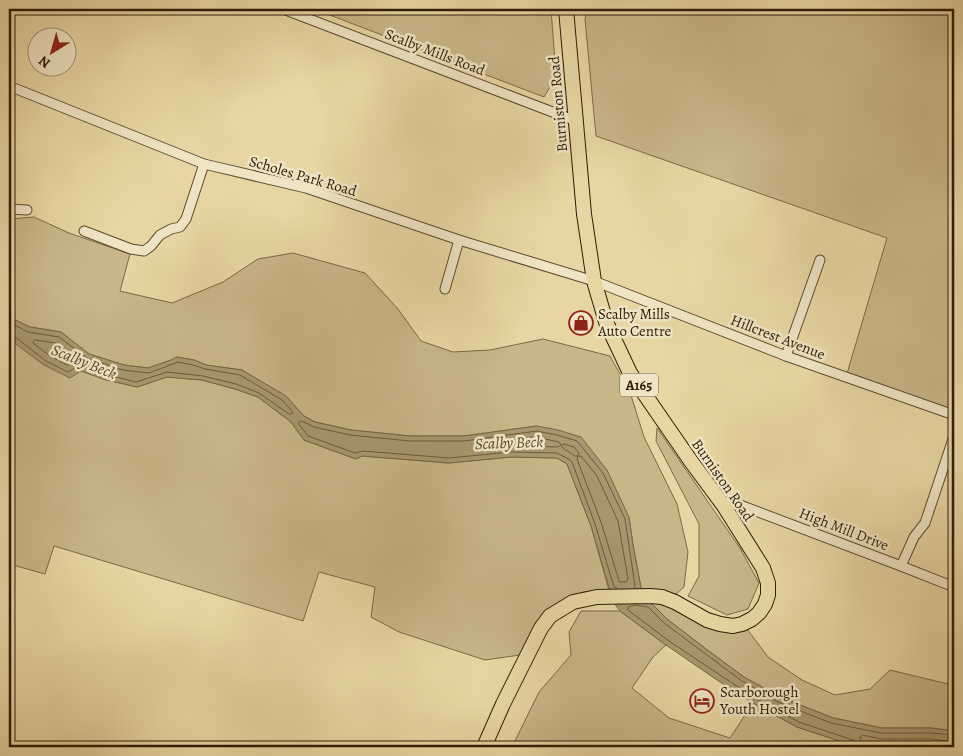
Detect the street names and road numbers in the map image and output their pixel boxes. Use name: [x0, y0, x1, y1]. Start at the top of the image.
street label: Scalby Mills Road: [382, 24, 489, 81]
street label: Burniston Road: [544, 54, 572, 153]
street label: Scholes Park Road: [247, 151, 360, 201]
street label: Hillcrest Avenue: [728, 310, 829, 364]
road number: A165: [620, 374, 658, 396]
street label: Burniston Road: [687, 435, 759, 526]
street label: High Mill Drive: [796, 503, 892, 555]

